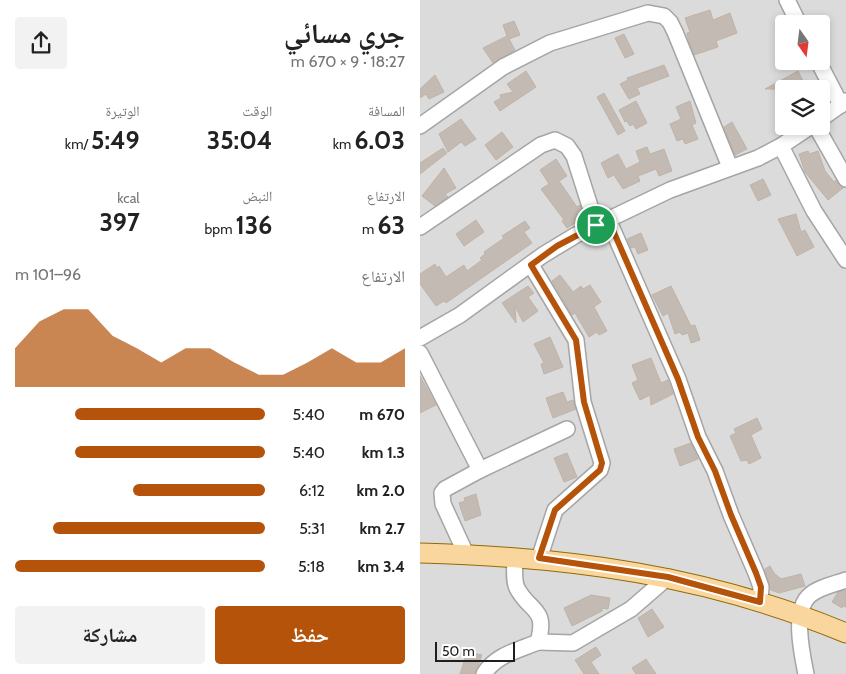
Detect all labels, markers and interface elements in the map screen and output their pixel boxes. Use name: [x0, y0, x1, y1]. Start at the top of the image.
north arrow: [775, 15, 830, 70]
map controls: [775, 15, 830, 135]
text: جري مسائي: [284, 16, 405, 50]
button: share: [15, 17, 67, 69]
text: 18:27 · 9 × 670 m: [291, 52, 405, 71]
button: layers: [775, 80, 830, 135]
text: الوتيرة: [106, 102, 140, 120]
text: الوقت: [242, 102, 272, 120]
text: المسافة: [368, 102, 405, 120]
text: 5:49: [91, 125, 140, 155]
text: 35:04: [207, 125, 272, 155]
text: 6.03: [354, 125, 405, 155]
text: /km: [65, 135, 91, 153]
text: km: [333, 135, 354, 153]
text: النبض: [242, 187, 272, 205]
text: الارتفاع: [367, 187, 405, 205]
text: kcal: [117, 189, 140, 207]
pin: [575, 204, 617, 246]
text: 397: [99, 207, 140, 237]
text: 136: [236, 210, 272, 240]
text: 63: [377, 210, 405, 240]
icon: arrive: [582, 211, 610, 239]
text: bpm: [205, 220, 236, 238]
text: m: [362, 220, 377, 238]
text: 96–101 m: [15, 265, 81, 284]
text: الارتفاع: [361, 267, 405, 286]
text: 5:40: [293, 405, 325, 424]
text: 670 m: [359, 405, 405, 424]
text: 5:40: [293, 443, 325, 462]
text: 1.3 km: [362, 443, 405, 462]
text: 6:12: [299, 481, 325, 500]
text: 2.0 km: [357, 481, 405, 500]
text: 5:31: [299, 519, 325, 538]
text: 2.7 km: [360, 519, 405, 538]
text: 5:18: [298, 557, 325, 576]
text: 3.4 km: [358, 557, 405, 576]
button: مشاركة: [15, 606, 205, 664]
button: حفظ: [215, 606, 405, 664]
scale bar: [435, 639, 515, 662]
text: 50 m: [442, 642, 475, 660]

